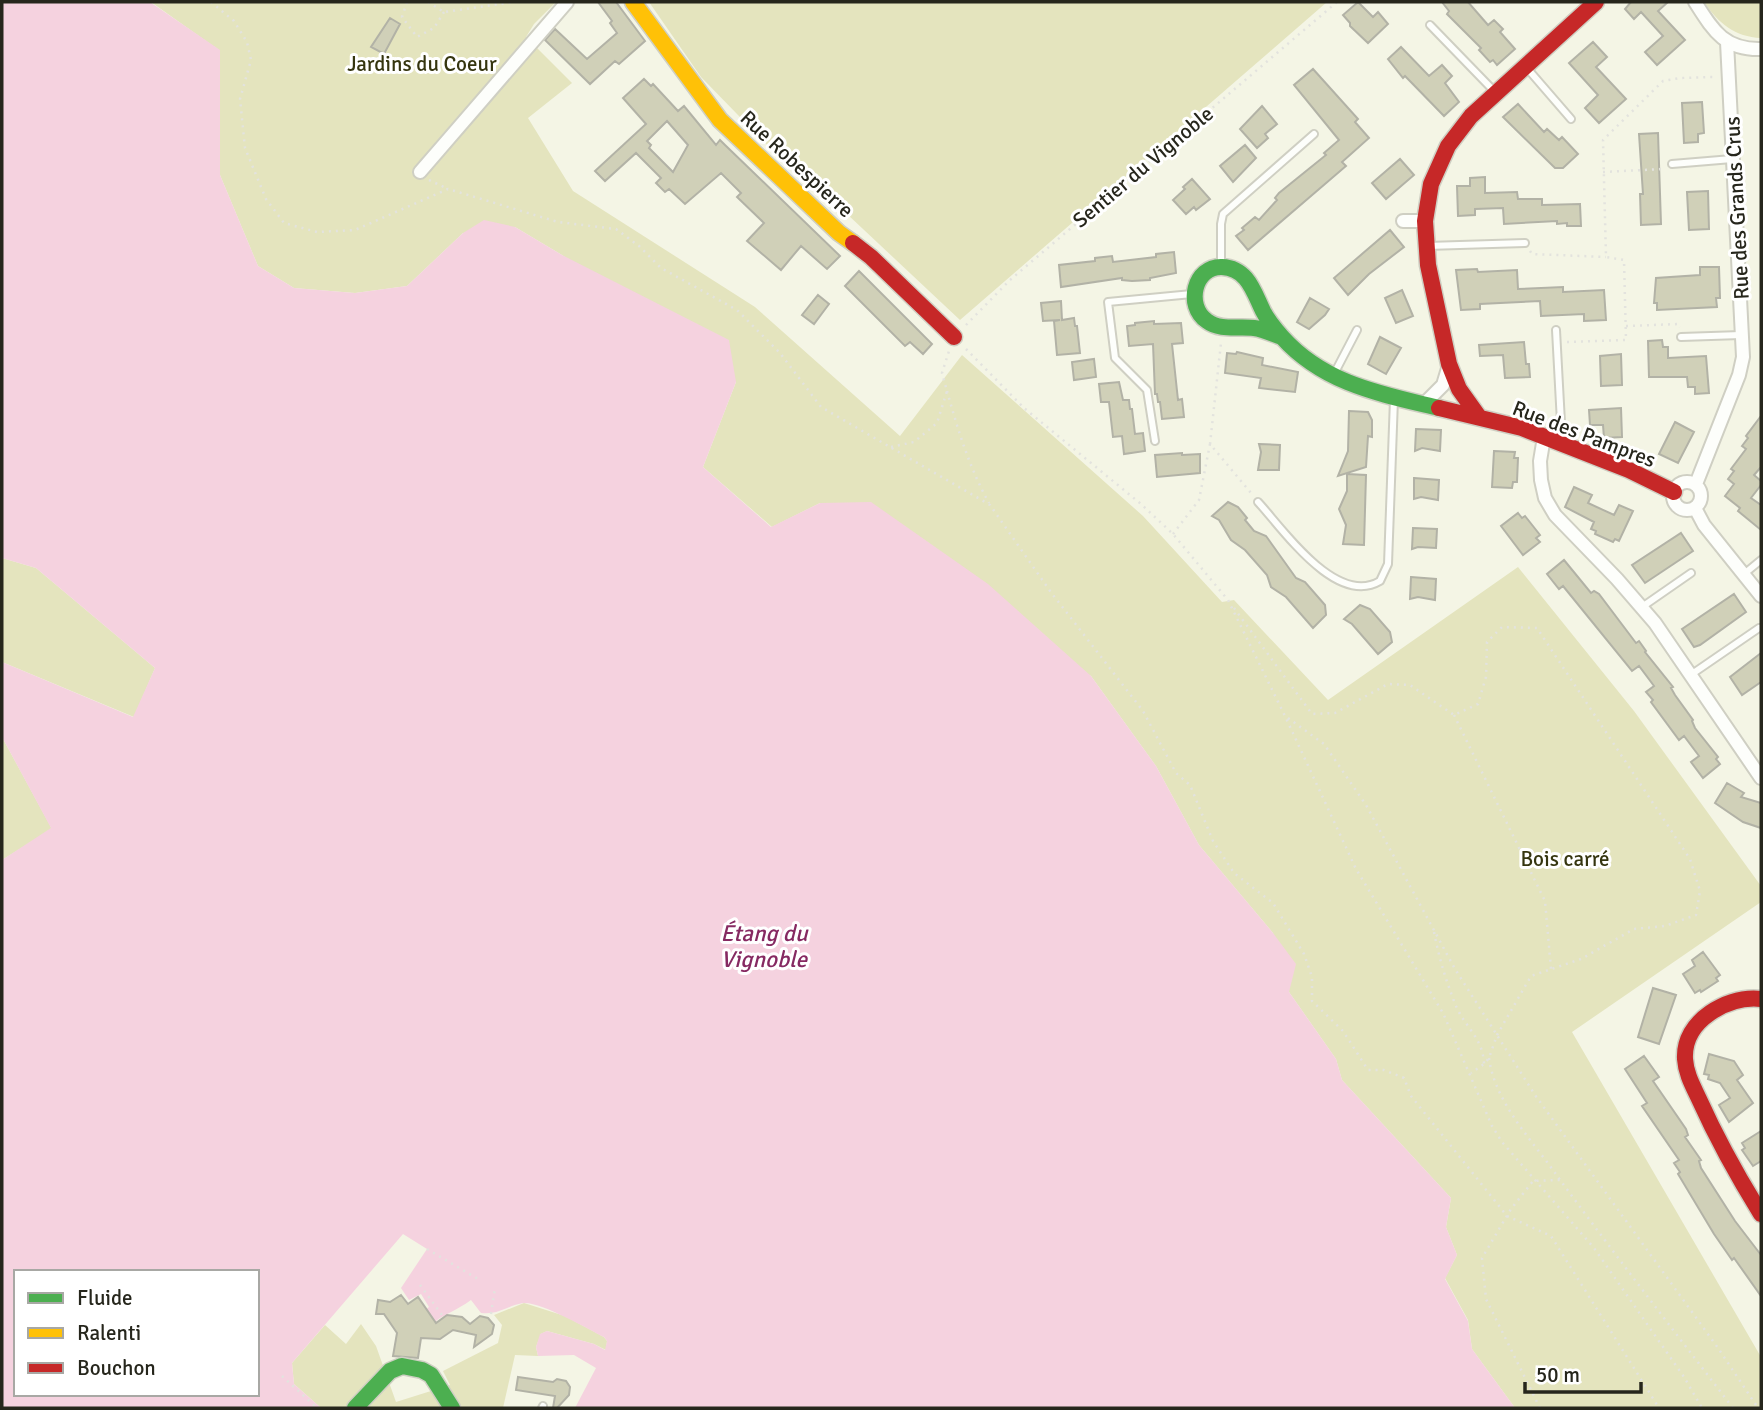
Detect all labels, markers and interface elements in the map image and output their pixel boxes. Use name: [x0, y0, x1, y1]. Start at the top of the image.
park label: Jardins du Coeur: [347, 51, 497, 77]
street label: Sentier du Vignoble: [1067, 101, 1219, 233]
street label: Rue Robespierre: [735, 105, 859, 223]
street label: Rue des Grands Crus: [1719, 116, 1755, 300]
street label: Rue des Pampres: [1509, 395, 1659, 473]
park label: Bois carré: [1520, 846, 1610, 872]
water label: Étang du Vignoble: [720, 919, 809, 974]
legend: [14, 1270, 259, 1396]
text: Fluide: [77, 1285, 133, 1311]
text: Ralenti: [77, 1320, 141, 1346]
scale bar: [1525, 1350, 1640, 1394]
text: Bouchon: [77, 1355, 156, 1381]
text: 50 m: [1536, 1362, 1580, 1388]

